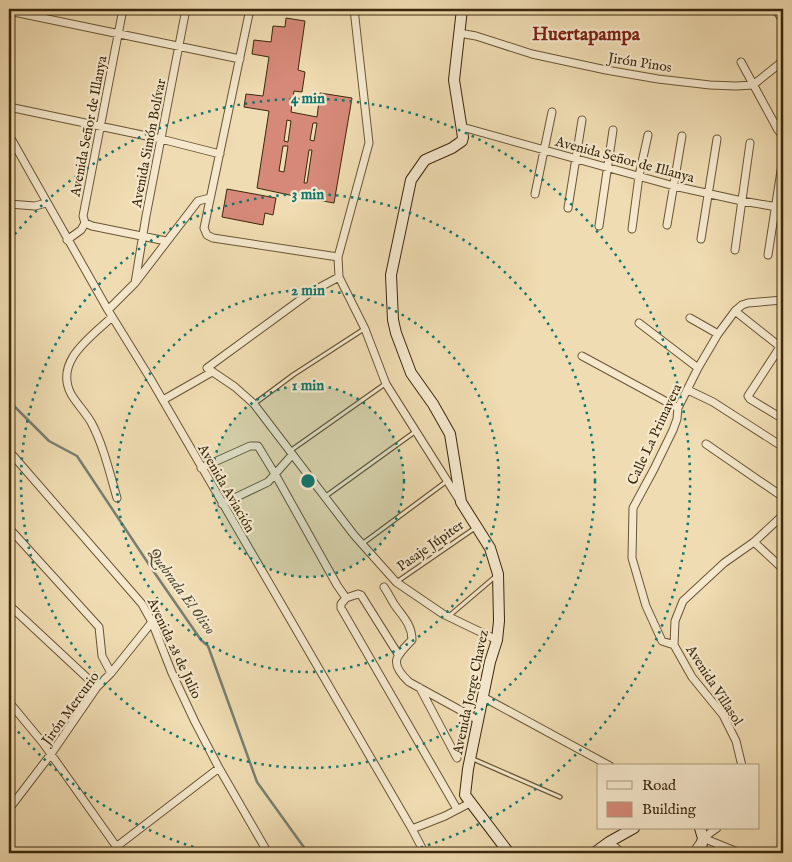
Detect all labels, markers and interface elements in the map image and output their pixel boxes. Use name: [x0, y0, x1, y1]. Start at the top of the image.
district label: Huertapampa: [532, 23, 641, 47]
street label: Jirón Pinos: [605, 49, 673, 77]
street label: Avenida Señor de Illanya: [66, 53, 112, 199]
street label: Avenida Simón Bolívar: [127, 77, 170, 210]
text: 4 min: [291, 89, 325, 108]
street label: Avenida Señor de Illanya: [552, 132, 697, 187]
text: 3 min: [292, 185, 324, 204]
text: 2 min: [291, 281, 325, 300]
text: 1 min: [292, 376, 324, 395]
street label: Calle La Primavera: [624, 380, 687, 488]
street label: Avenida Aviación: [193, 440, 259, 536]
centre of rings: [299, 472, 317, 490]
street label: Pasaje Júpiter: [393, 516, 468, 576]
water label: Quebrada El Olivo: [144, 544, 219, 638]
street label: Avenida 28 de Julio: [142, 594, 206, 702]
street label: Avenida Jorge Chavez: [449, 628, 493, 757]
street label: Avenida Villasol: [681, 641, 747, 729]
street label: Jirón Mercurio: [37, 668, 104, 751]
legend: [597, 764, 760, 830]
text: Road: [642, 776, 677, 795]
text: Building: [642, 800, 697, 819]

